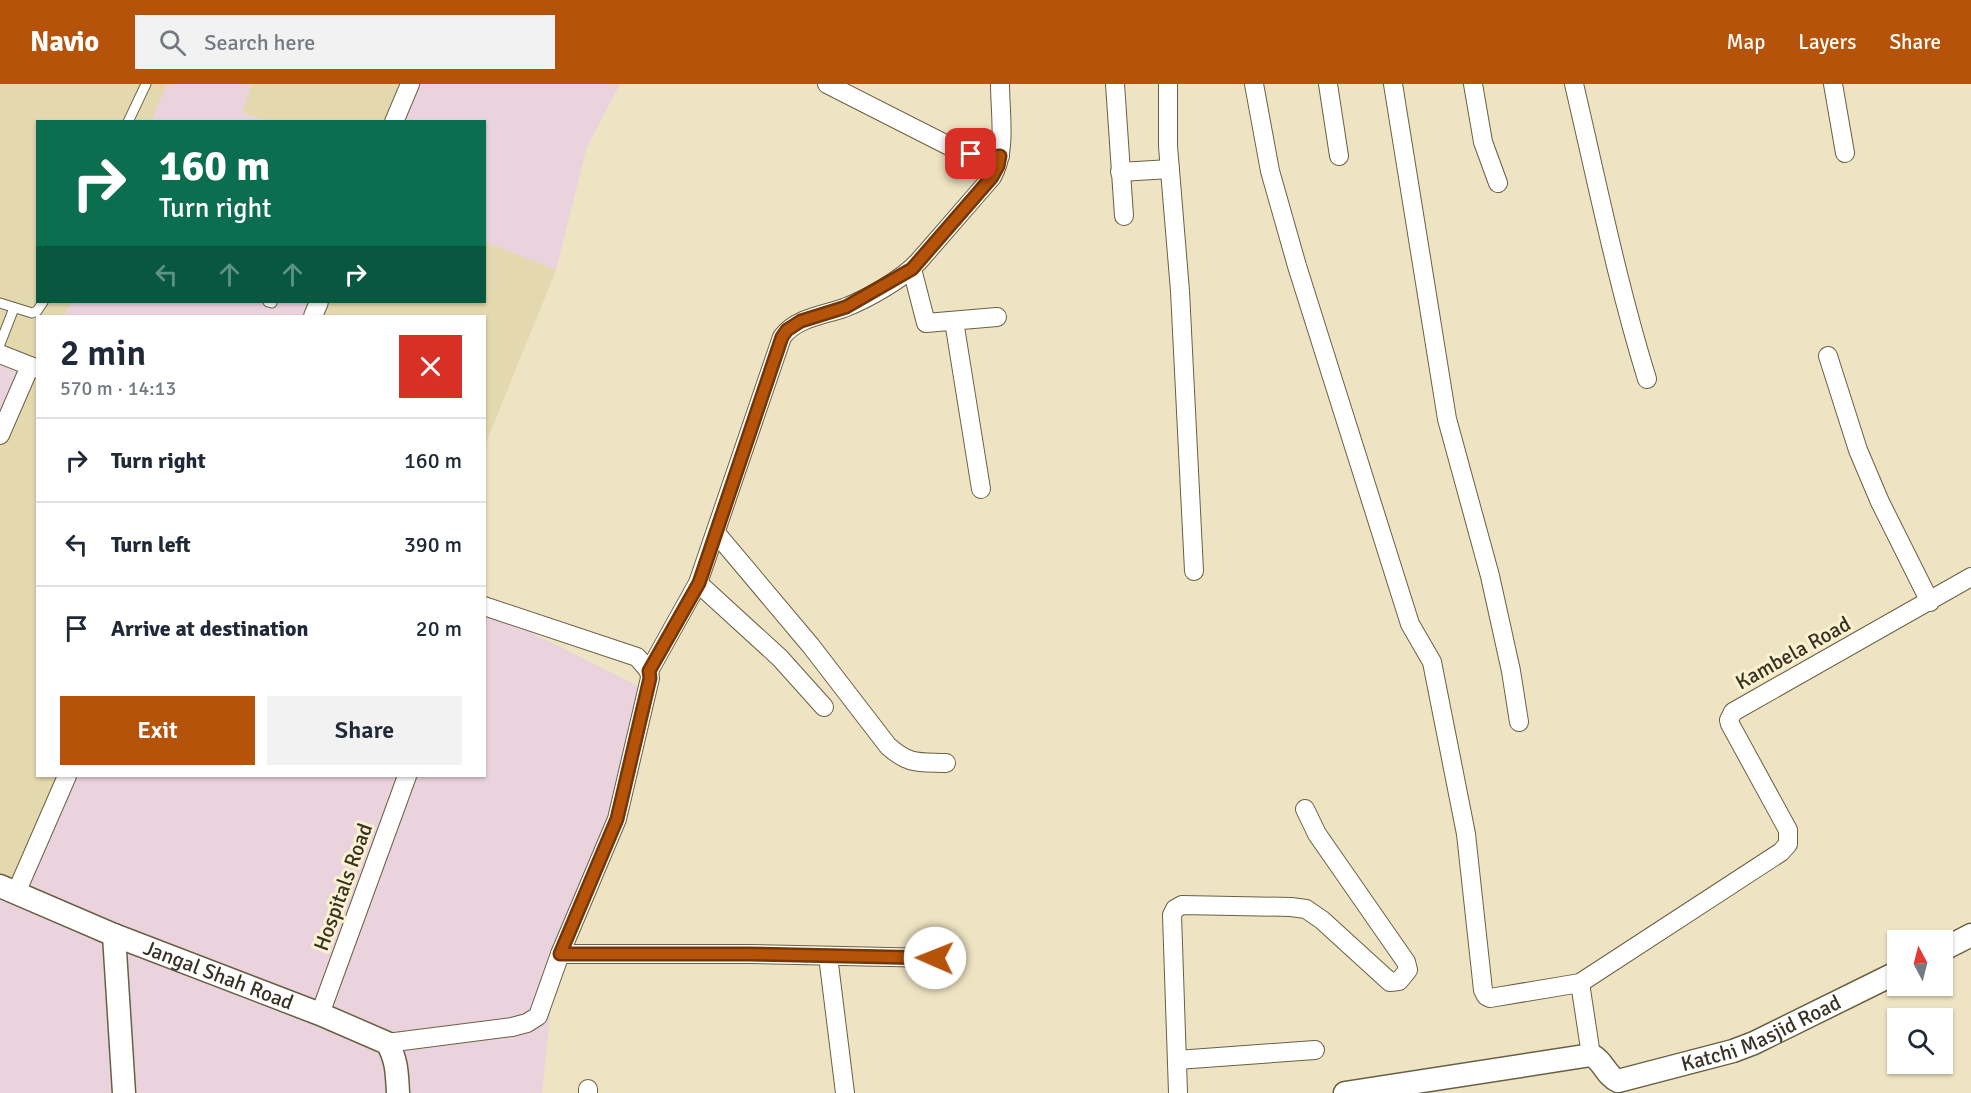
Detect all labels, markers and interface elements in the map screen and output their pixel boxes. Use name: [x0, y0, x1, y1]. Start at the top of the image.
search box: [135, 15, 555, 69]
text: Navio: [30, 25, 99, 59]
icon: search: [156, 26, 189, 59]
text: Search here: [204, 29, 315, 56]
text: Map: [1727, 29, 1765, 55]
text: Layers: [1798, 29, 1856, 55]
text: Share: [1889, 29, 1941, 55]
pin: [945, 128, 996, 179]
icon: arrive: [954, 137, 987, 170]
text: 160 m: [159, 141, 270, 192]
icon: right: [60, 144, 138, 222]
text: Turn right: [159, 192, 272, 225]
icon: left: [150, 258, 183, 291]
icon: ahead: [213, 258, 246, 291]
icon: ahead: [276, 258, 309, 291]
icon: right: [339, 258, 372, 291]
text: 2 min: [60, 331, 146, 376]
button: close: [399, 335, 462, 398]
text: 570 m · 14:13: [60, 376, 176, 401]
icon: right: [60, 444, 93, 477]
text: Turn right: [111, 447, 206, 474]
text: 160 m: [404, 447, 462, 474]
icon: left: [60, 528, 93, 561]
text: Turn left: [111, 531, 191, 558]
text: 390 m: [404, 531, 462, 558]
street label: Kambela Road: [1731, 611, 1855, 695]
icon: arrive: [60, 612, 93, 645]
text: Arrive at destination: [111, 615, 308, 642]
text: 20 m: [416, 615, 462, 642]
button: Exit: [60, 696, 255, 765]
button: Share: [267, 696, 462, 765]
street label: Hospitals Road: [308, 820, 378, 954]
position arrow: [903, 926, 967, 990]
north arrow: [1887, 930, 1953, 996]
map controls: [1887, 930, 1953, 1074]
street label: Jangal Shah Road: [140, 935, 297, 1016]
street label: Katchi Masjid Road: [1678, 989, 1845, 1077]
button: search: [1887, 1008, 1953, 1074]

